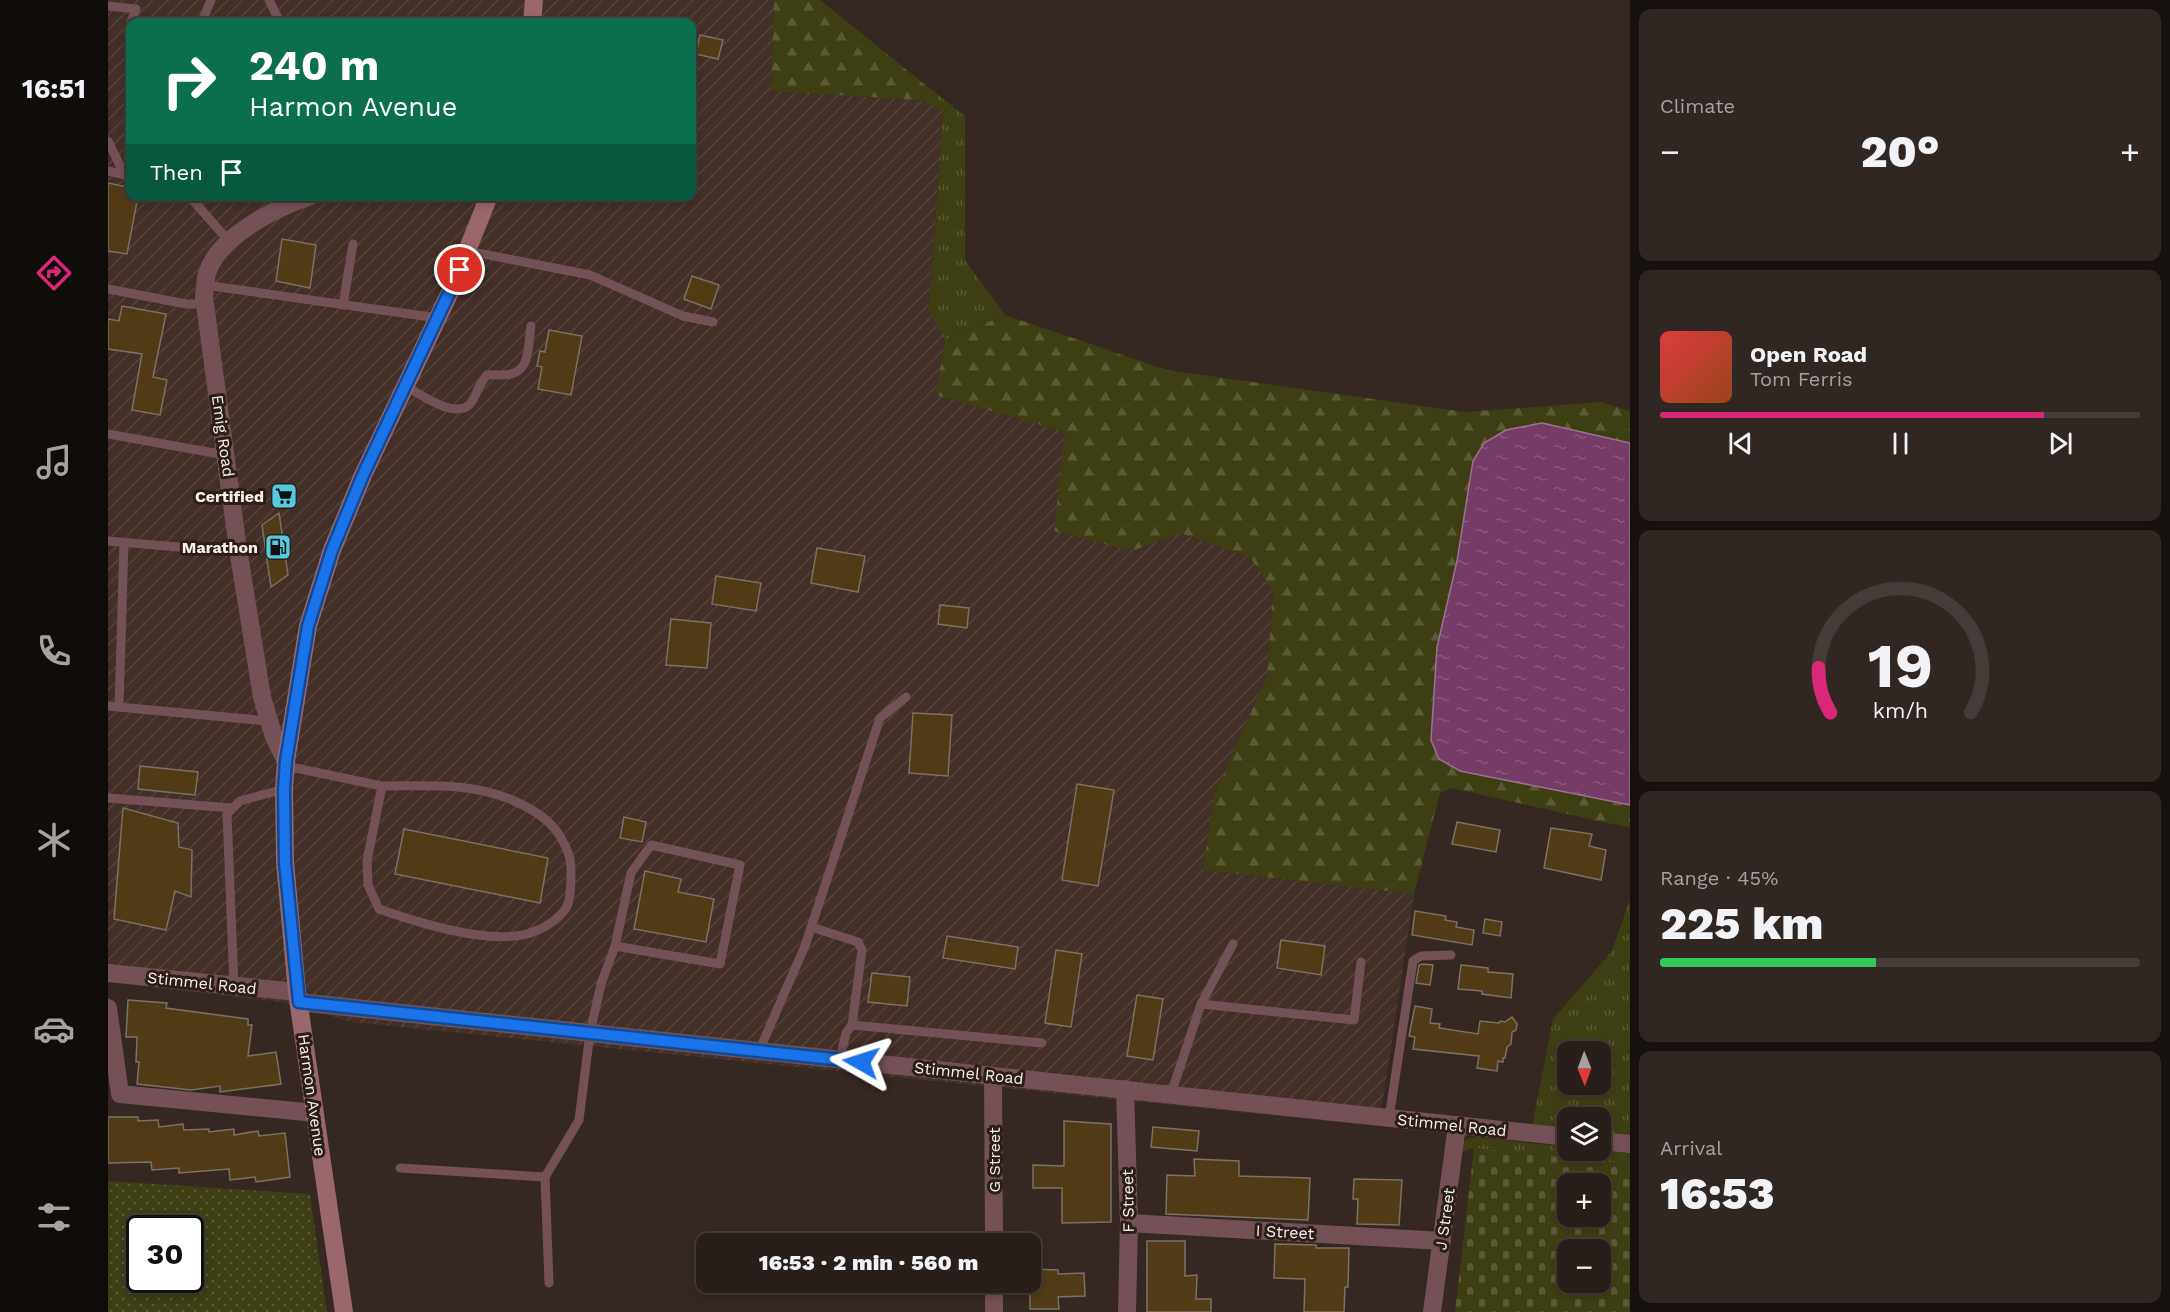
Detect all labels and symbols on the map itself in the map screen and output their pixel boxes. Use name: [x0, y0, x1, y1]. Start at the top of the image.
pin: [434, 244, 485, 295]
street label: Emig Road: [208, 394, 238, 478]
supermarket icon: Certified: [269, 481, 299, 511]
place label: Certified: [195, 487, 264, 506]
fuel station icon: Marathon: [263, 532, 293, 562]
place label: Marathon: [182, 538, 258, 557]
street label: Stimmel Road: [146, 968, 258, 998]
position arrow: [829, 1030, 893, 1094]
street label: Harmon Avenue: [294, 1033, 330, 1157]
north arrow: [1557, 1041, 1611, 1095]
street label: Stimmel Road: [913, 1058, 1025, 1088]
street label: Stimmel Road: [1396, 1110, 1508, 1140]
street label: G Street: [985, 1127, 1004, 1193]
street label: F Street: [1118, 1169, 1138, 1233]
street label: J Street: [1431, 1186, 1459, 1251]
speed limit sign: 30: [126, 1215, 204, 1293]
street label: I Street: [1255, 1221, 1315, 1243]

